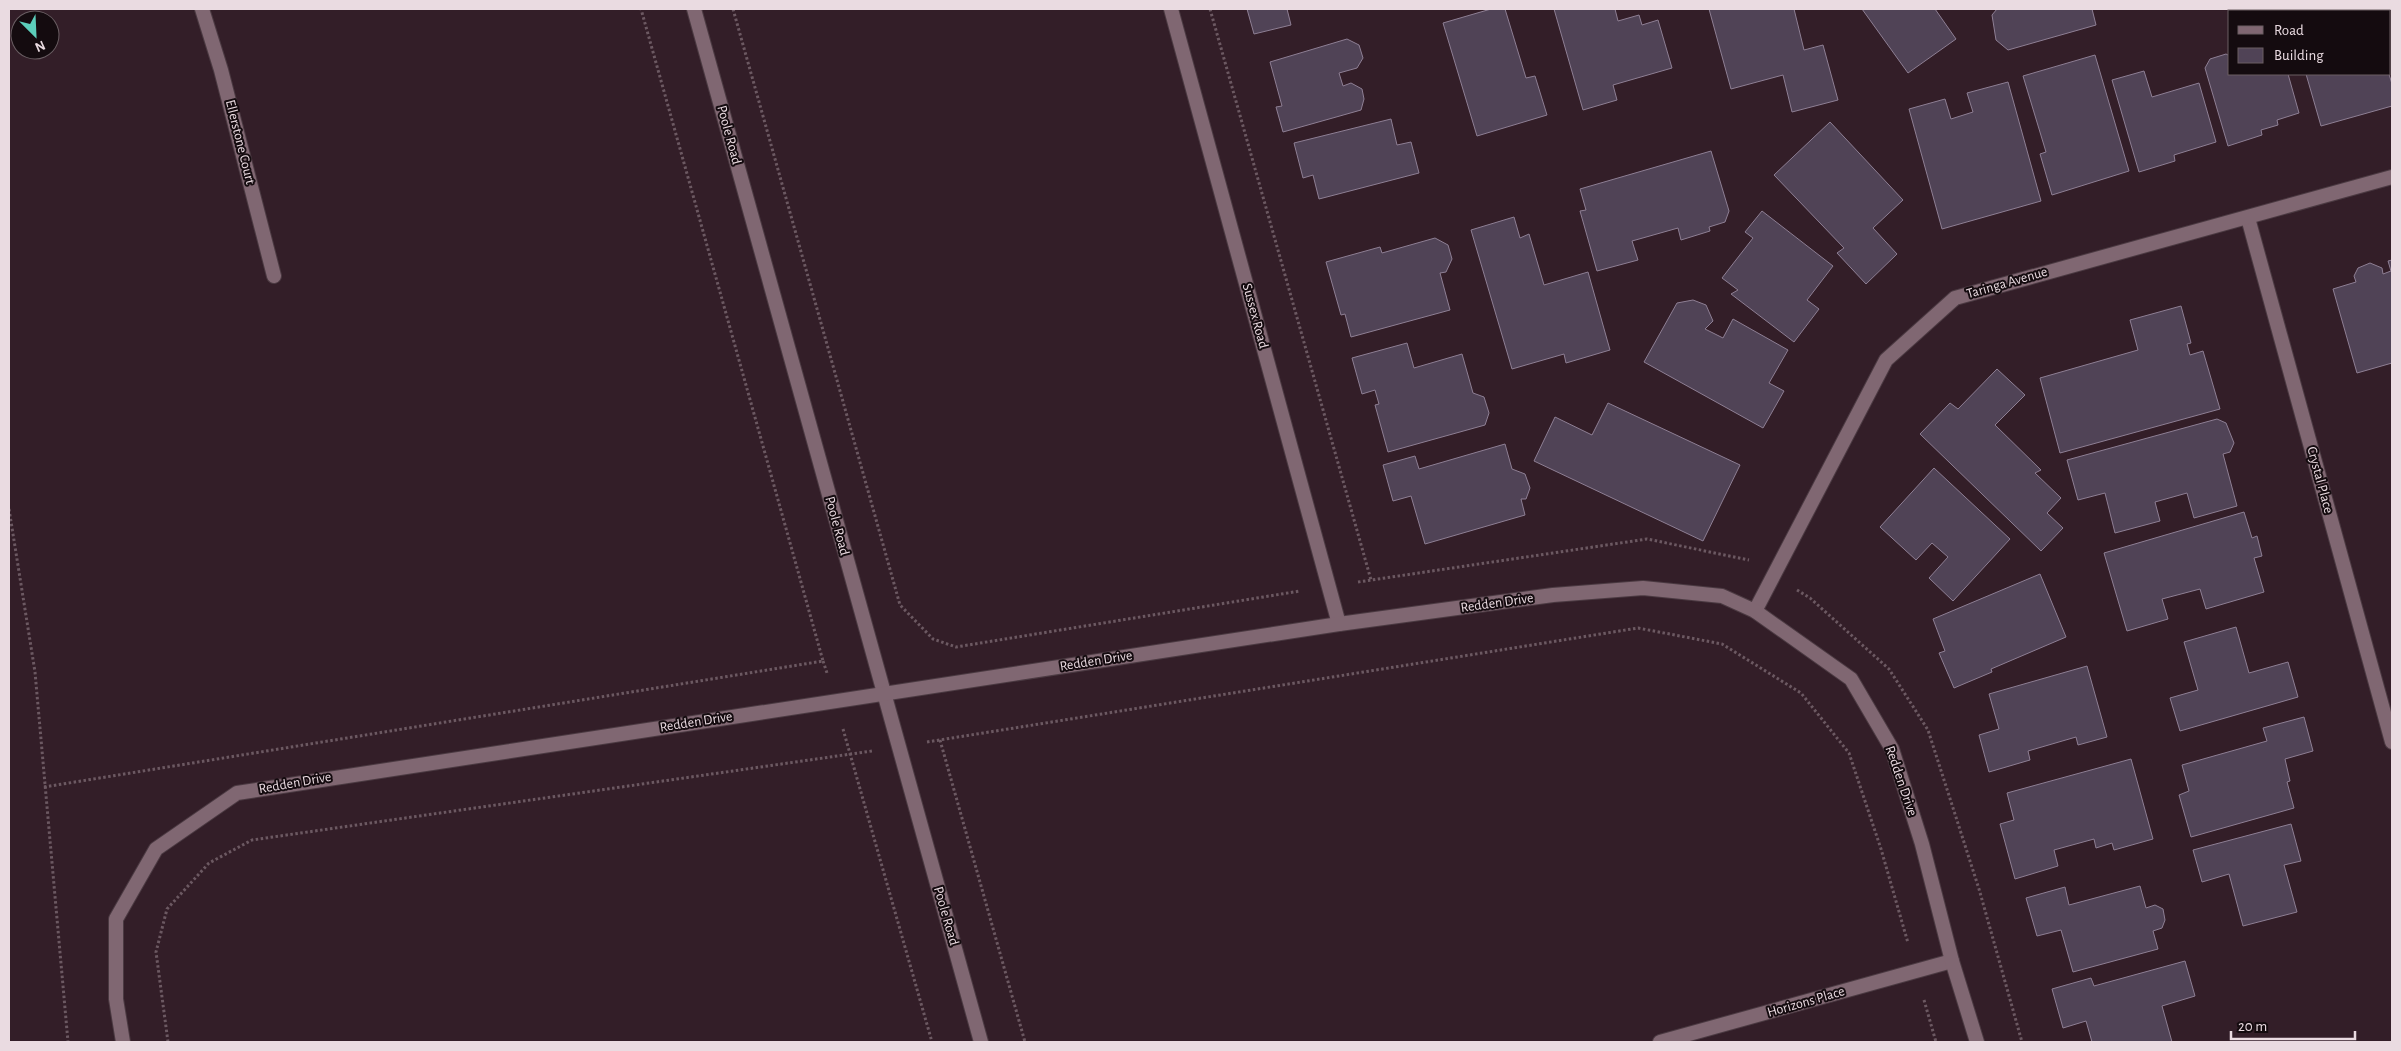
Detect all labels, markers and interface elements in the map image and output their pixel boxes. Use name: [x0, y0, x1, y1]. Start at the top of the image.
north arrow: [10, 10, 60, 60]
legend: [2228, 10, 2391, 75]
text: Road: [2274, 23, 2304, 38]
text: N: [33, 38, 47, 54]
text: Building: [2274, 48, 2324, 63]
street label: Ellerstone Court: [223, 98, 257, 186]
street label: Poole Road: [714, 104, 744, 166]
street label: Taringa Avenue: [1965, 265, 2049, 301]
street label: Sussex Road: [1240, 282, 1270, 350]
street label: Crystal Place: [2304, 445, 2336, 515]
street label: Poole Road: [822, 495, 852, 557]
street label: Redden Drive: [1460, 591, 1534, 615]
street label: Redden Drive: [1059, 648, 1133, 674]
street label: Redden Drive: [659, 709, 733, 735]
street label: Redden Drive: [1882, 744, 1920, 818]
street label: Redden Drive: [258, 770, 332, 796]
street label: Poole Road: [931, 885, 961, 947]
street label: Horizons Place: [1766, 984, 1846, 1020]
scale bar: [2231, 1008, 2355, 1040]
text: 20 m: [2238, 1019, 2267, 1034]

